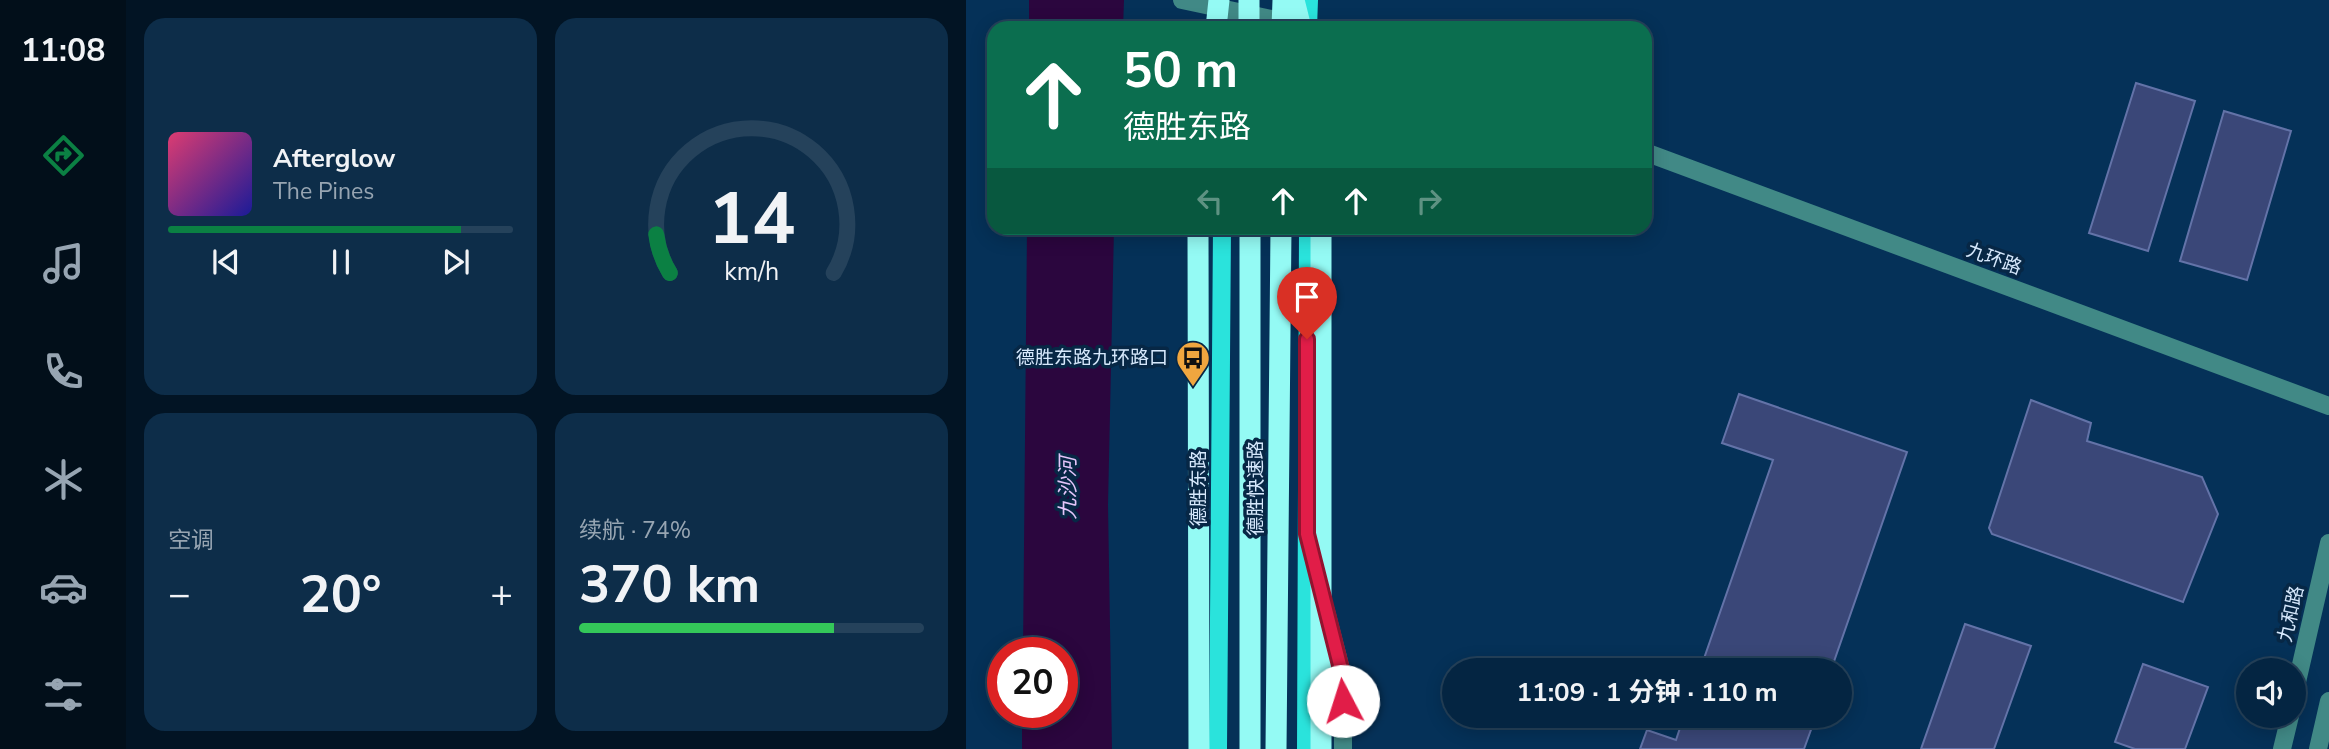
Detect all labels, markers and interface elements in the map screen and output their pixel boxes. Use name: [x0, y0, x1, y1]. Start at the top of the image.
text: 11:08: [21, 29, 105, 72]
text: 50 m: [1123, 37, 1238, 104]
icon: ahead: [1008, 49, 1099, 140]
text: 德胜东路: [1123, 106, 1251, 149]
icon: directions: [39, 131, 88, 180]
text: Afterglow: [273, 141, 396, 176]
text: 14: [708, 169, 795, 269]
text: The Pines: [273, 176, 374, 207]
icon: left: [1191, 182, 1229, 220]
icon: ahead: [1264, 182, 1302, 220]
icon: ahead: [1337, 182, 1375, 220]
icon: right: [1410, 182, 1448, 220]
street label: 九环路: [1963, 237, 2025, 281]
icon: music: [39, 239, 88, 288]
icon: previous: [207, 243, 245, 281]
icon: pause: [322, 243, 360, 281]
icon: next: [437, 243, 475, 281]
text: km/h: [724, 255, 779, 289]
pin: [1277, 267, 1337, 339]
icon: arrive: [1288, 278, 1326, 316]
bus stop icon: 德胜东路九环路口: [1174, 339, 1212, 388]
place label: 德胜东路九环路口: [1016, 345, 1168, 371]
icon: phone: [39, 347, 88, 396]
street label: 德胜快速路: [1243, 440, 1269, 536]
street label: 德胜东路: [1186, 450, 1212, 526]
water label: 九沙河: [1054, 453, 1082, 520]
icon: climate: [39, 455, 88, 504]
text: 续航 · 74%: [579, 515, 691, 546]
text: 空调: [168, 525, 214, 556]
text: 370 km: [579, 549, 760, 620]
text: 20°: [299, 559, 382, 630]
icon: car: [39, 563, 88, 612]
text: −: [168, 569, 191, 620]
text: +: [490, 569, 513, 620]
street label: 九和路: [2272, 583, 2310, 645]
speed limit sign: 20: [987, 637, 1078, 728]
map controls: [2236, 658, 2306, 728]
button: sound: [2236, 658, 2306, 728]
position arrow: [1306, 664, 1380, 738]
icon: filters: [39, 670, 88, 719]
text: 11:09 · 1 分钟 · 110 m: [1516, 675, 1778, 710]

